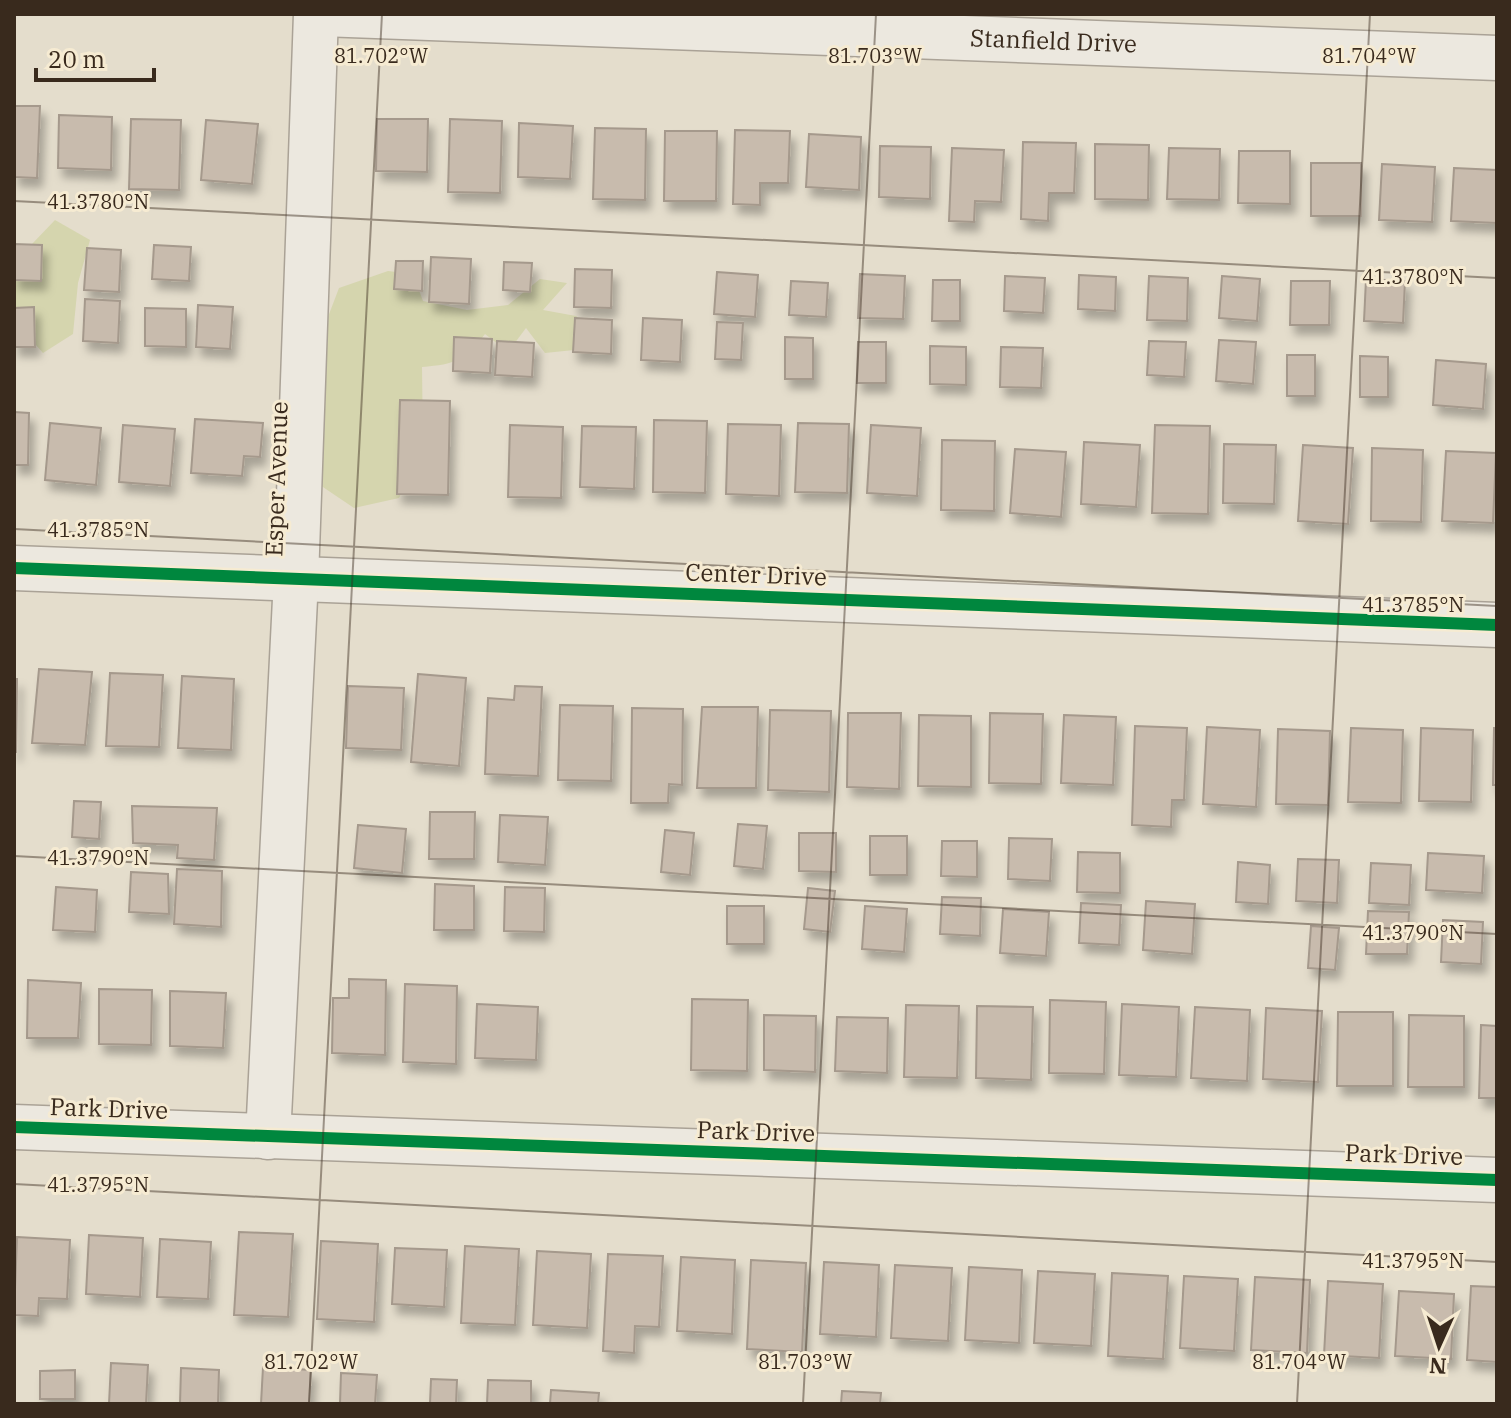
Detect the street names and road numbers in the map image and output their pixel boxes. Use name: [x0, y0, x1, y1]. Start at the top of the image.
street label: Stanfield Drive: [969, 21, 1138, 60]
street label: Esper Avenue: [257, 401, 295, 557]
street label: Center Drive: [685, 556, 827, 592]
street label: Park Drive: [49, 1090, 169, 1126]
street label: Park Drive: [696, 1113, 816, 1149]
street label: Park Drive: [1344, 1136, 1464, 1172]

